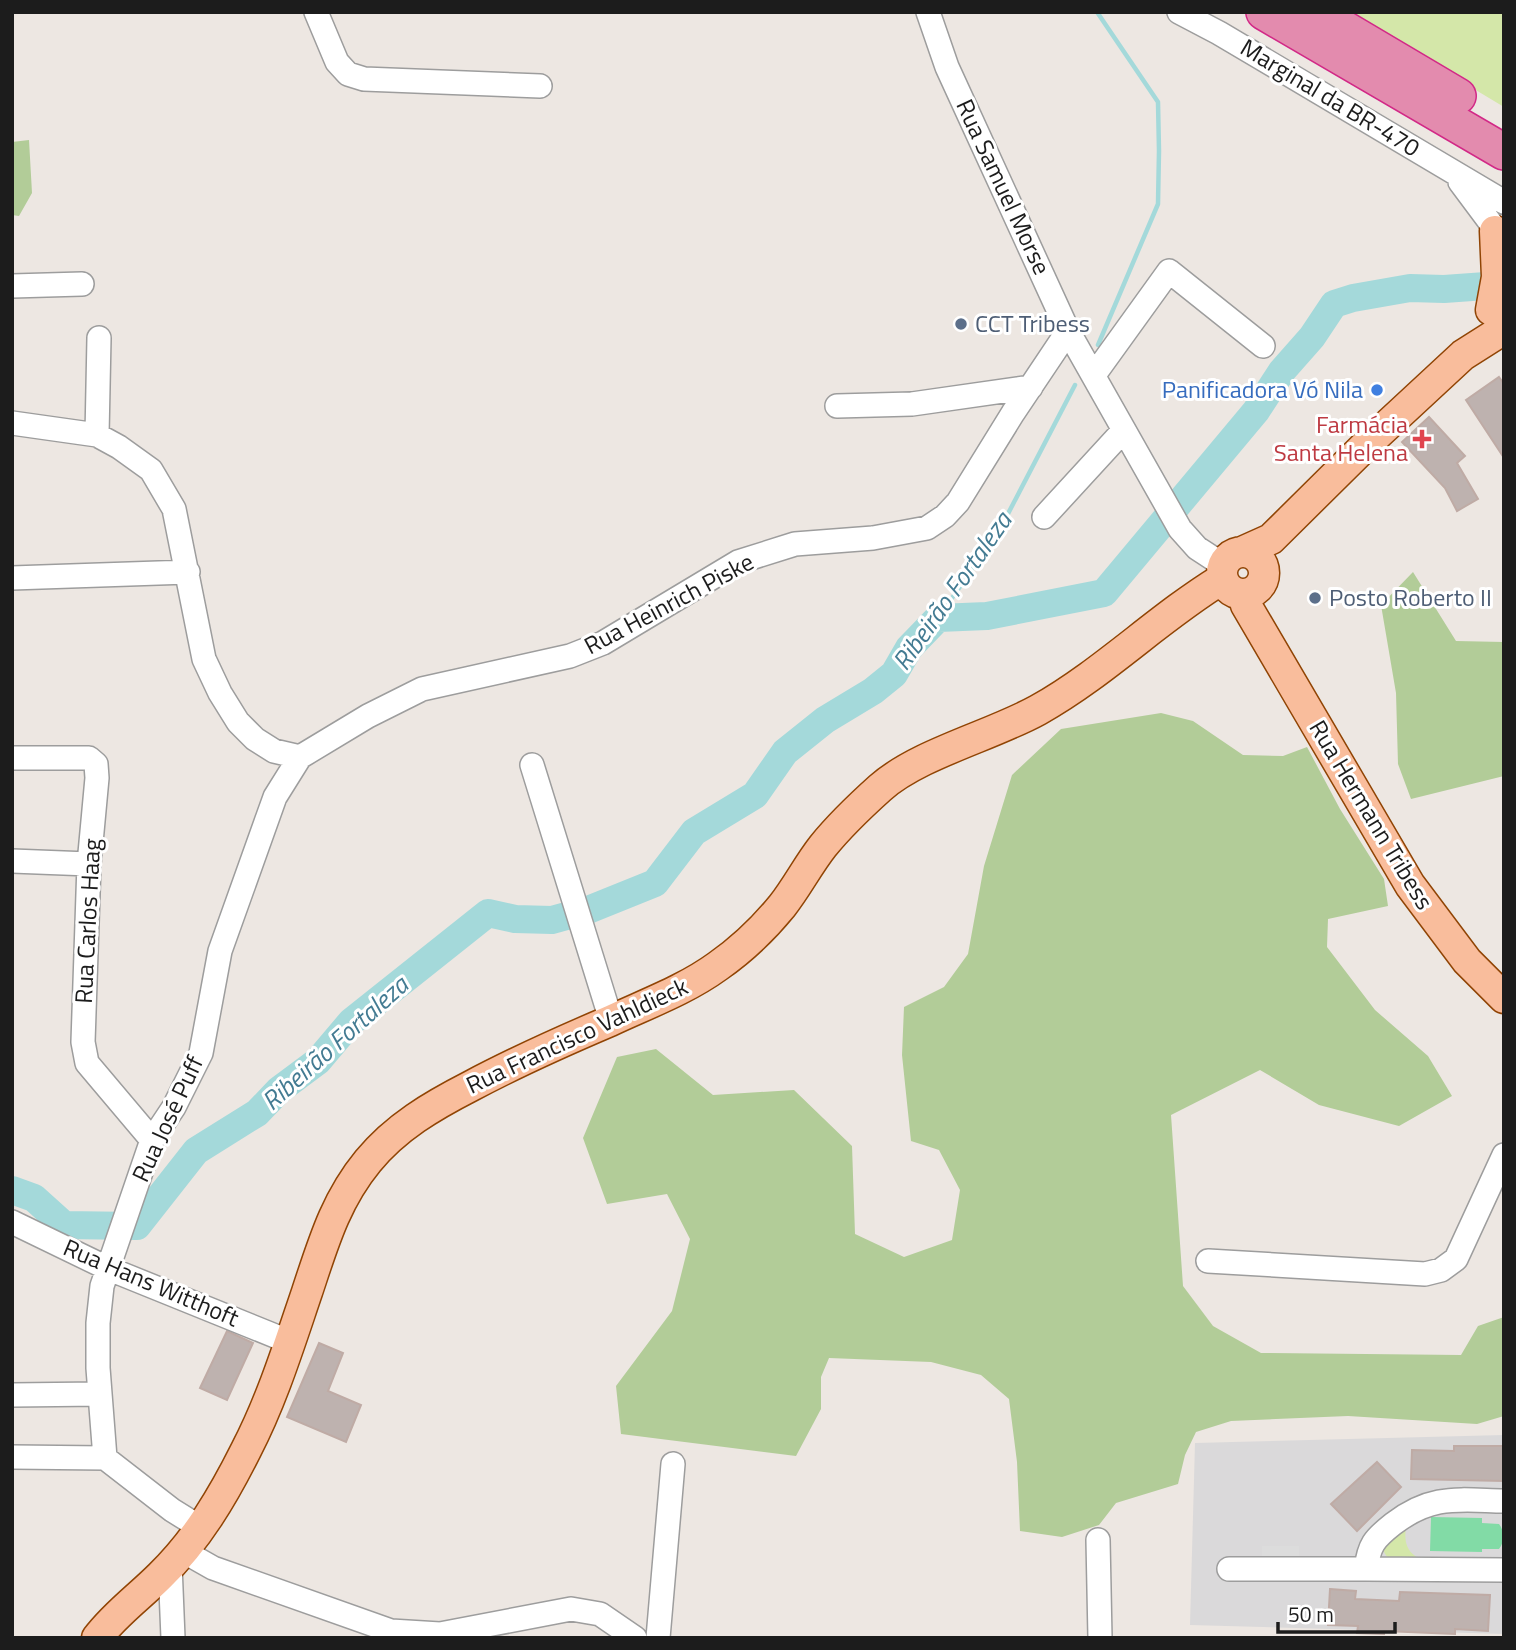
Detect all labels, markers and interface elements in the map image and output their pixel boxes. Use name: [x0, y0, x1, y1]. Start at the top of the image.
street label: Marginal da BR-470: [1234, 29, 1427, 165]
street label: Rua Samuel Morse: [947, 93, 1060, 280]
place label: CCT Tribess: [975, 305, 1090, 341]
marker: CCT Tribess: [953, 316, 969, 332]
place label: Panificadora Vó Nila: [1162, 371, 1363, 407]
marker: Panificadora Vó Nila: [1369, 382, 1385, 398]
place label: Farmácia Santa Helena: [1274, 406, 1408, 470]
marker: Farmácia Santa Helena: [1414, 431, 1430, 447]
water label: Ribeirão Fortaleza: [882, 502, 1022, 678]
street label: Rua Heinrich Piske: [577, 543, 760, 663]
place label: Posto Roberto II: [1329, 579, 1492, 615]
marker: Posto Roberto II: [1307, 590, 1323, 606]
street label: Rua Hermann Tribess: [1301, 713, 1443, 916]
street label: Rua Carlos Haag: [65, 837, 109, 1004]
water label: Ribeirão Fortaleza: [253, 965, 418, 1119]
street label: Rua Francisco Vahldieck: [460, 968, 694, 1102]
street label: Rua José Puff: [122, 1049, 212, 1188]
street label: Rua Hans Witthoft: [58, 1229, 245, 1336]
scale bar: [1278, 1590, 1395, 1634]
text: 50 m: [1288, 1598, 1334, 1630]

